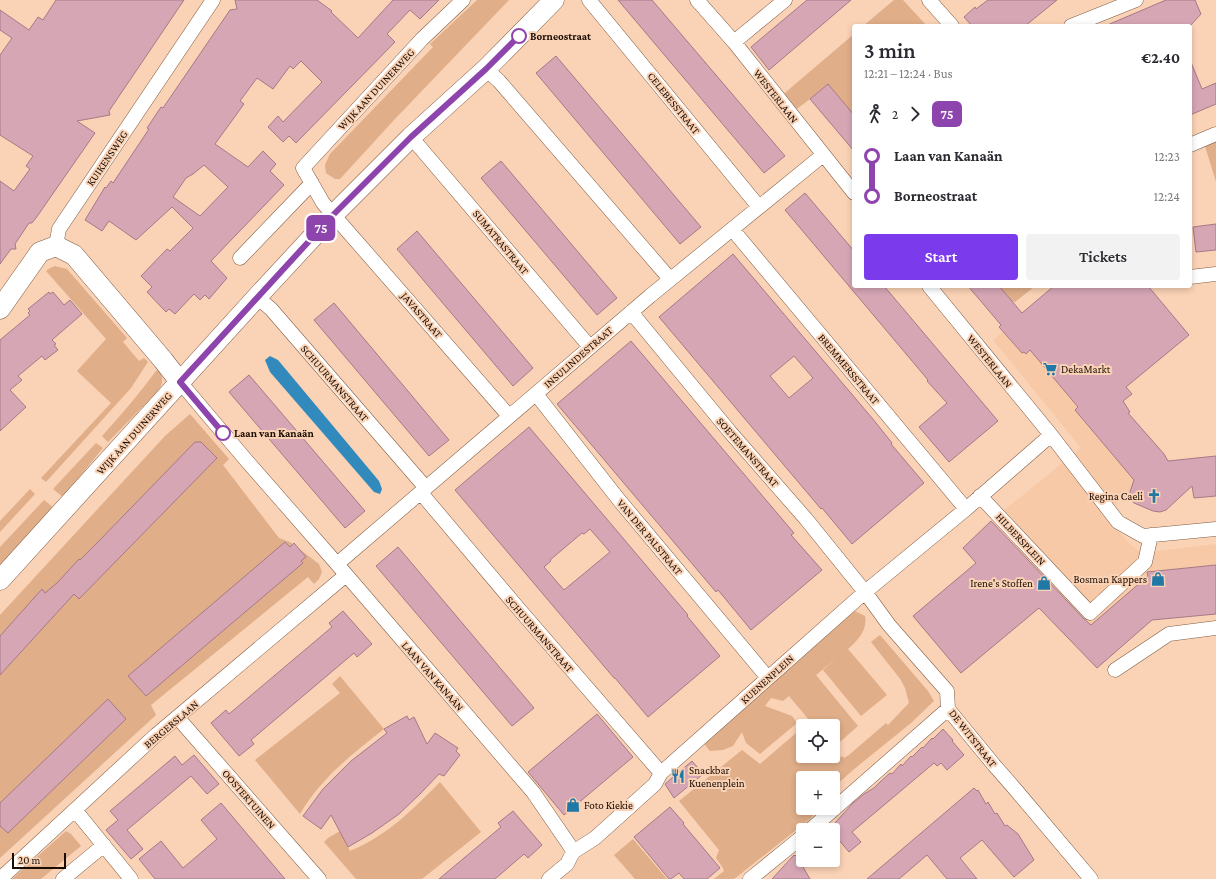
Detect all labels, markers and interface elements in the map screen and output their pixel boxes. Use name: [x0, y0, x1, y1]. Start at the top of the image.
marker: Borneostraat: [511, 28, 527, 44]
place label: Borneostraat: [530, 30, 591, 42]
text: 3 min: [864, 38, 916, 63]
street label: WIJK AAN DUINERWEG: [335, 46, 418, 133]
text: €2.40: [1141, 50, 1180, 66]
text: 12:21 – 12:24 · Bus: [864, 66, 953, 81]
street label: WESTERLAAN: [751, 67, 801, 125]
street label: CELEBESSTRAAT: [645, 70, 703, 136]
icon: walk: [864, 103, 886, 125]
icon: forward: [904, 103, 926, 125]
text: 75: [940, 106, 954, 122]
text: 2: [892, 107, 898, 122]
street label: KUIKENSWEG: [84, 128, 130, 188]
text: Laan van Kanaän: [894, 148, 1003, 164]
text: 12:23: [1154, 149, 1180, 164]
text: Borneostraat: [894, 188, 977, 204]
text: 12:24: [1154, 189, 1180, 204]
street label: SUMATRASTRAAT: [471, 207, 531, 277]
line badge: 75: [303, 215, 339, 241]
text: 75: [314, 220, 328, 236]
button: Start: [864, 234, 1018, 280]
button: Tickets: [1026, 234, 1180, 280]
street label: JAVASTRAAT: [398, 289, 445, 341]
street label: INSULINDESTRAAT: [541, 324, 615, 390]
street label: BREMMERSSTRAAT: [816, 331, 882, 407]
street label: WESTERLAAN: [965, 332, 1015, 390]
street label: SCHUURMANSTRAAT: [299, 343, 371, 423]
supermarket icon: DekaMarkt: [1042, 361, 1058, 377]
place label: DekaMarkt: [1061, 363, 1111, 375]
street label: WIJK AAN DUINERWEG: [94, 389, 175, 477]
street label: SOETEMANSTRAAT: [715, 415, 781, 489]
marker: Laan van Kanaän: [215, 425, 231, 441]
place label: Laan van Kanaän: [234, 427, 314, 439]
church icon: Regina Caeli: [1146, 488, 1162, 504]
place label: Regina Caeli: [1089, 490, 1143, 503]
street label: VAN DER PALSTRAAT: [615, 497, 685, 577]
street label: HILBERSPLEIN: [994, 511, 1048, 567]
shop icon: Bosman Kappers: [1150, 571, 1166, 587]
place label: Bosman Kappers: [1073, 573, 1147, 586]
shop icon: Irene's Stoffen: [1036, 575, 1052, 591]
place label: Irene's Stoffen: [970, 577, 1033, 589]
street label: SCHUURMANSTRAAT: [504, 594, 576, 674]
street label: LAAN VAN KANAÄN: [400, 639, 466, 713]
street label: KUENENPLEIN: [738, 652, 796, 706]
street label: BERGERSLAAN: [141, 698, 201, 750]
street label: DE WITSTRAAT: [947, 707, 999, 769]
map controls: [796, 719, 840, 867]
button: locate: [796, 719, 840, 763]
place label: Snackbar Kuenenplein: [689, 764, 745, 790]
street label: OOSTERTUINEN: [220, 767, 278, 831]
restaurant icon: Snackbar Kuenenplein: [670, 768, 686, 784]
button: +: [796, 771, 840, 815]
shop icon: Foto Kiekie: [565, 797, 581, 813]
place label: Foto Kiekie: [584, 799, 633, 811]
button: −: [796, 823, 840, 867]
scale bar: [12, 851, 66, 870]
text: 20 m: [18, 854, 40, 866]

